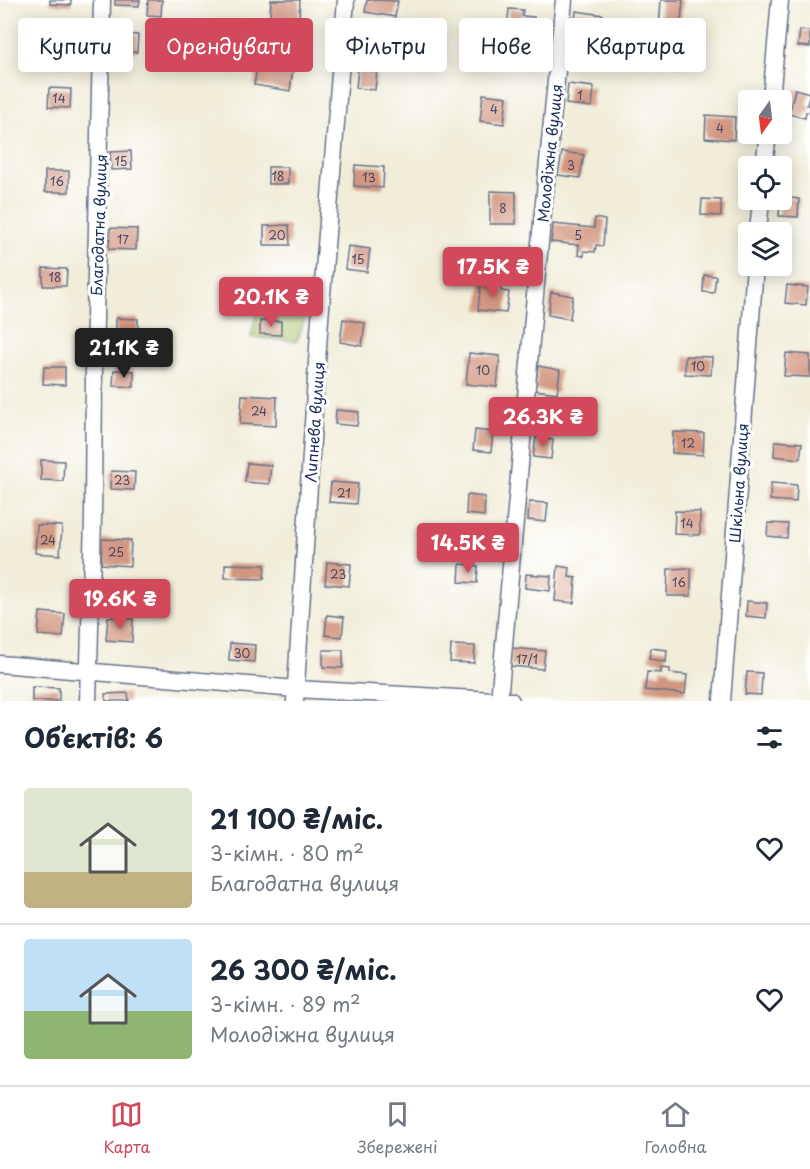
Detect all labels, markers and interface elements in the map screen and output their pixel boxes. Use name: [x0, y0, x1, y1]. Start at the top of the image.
chip: Купити: [18, 18, 133, 72]
chip: Орендувати: [145, 18, 313, 72]
chip: Фільтри: [325, 18, 447, 72]
chip: Нове: [459, 18, 553, 72]
chip: Квартира: [565, 18, 706, 72]
street label: Молодіжна вулиця: [530, 83, 568, 223]
house number: 1: [577, 86, 583, 104]
house number: 14: [52, 89, 66, 107]
north arrow: [738, 90, 792, 144]
map controls: [738, 90, 792, 276]
house number: 4: [490, 100, 498, 118]
house number: 4: [716, 119, 724, 137]
house number: 15: [114, 152, 128, 170]
street label: Благодатна вулиця: [84, 154, 112, 296]
house number: 3: [567, 156, 575, 174]
button: locate: [738, 156, 792, 210]
house number: 18: [272, 167, 284, 185]
house number: 13: [362, 168, 376, 186]
house number: 16: [50, 172, 64, 190]
house number: 8: [499, 199, 507, 217]
button: layers: [738, 222, 792, 276]
house number: 20: [268, 226, 286, 244]
house number: 5: [574, 226, 582, 244]
house number: 17: [117, 230, 129, 248]
pin: 17.5K ₴: [438, 247, 548, 298]
house number: 15: [351, 250, 365, 268]
text: 17.5K ₴: [457, 251, 529, 281]
house number: 18: [49, 268, 61, 286]
pin: 20.1K ₴: [216, 277, 326, 328]
text: 20.1K ₴: [233, 281, 309, 311]
pin: 21.1K ₴: [69, 328, 179, 379]
text: 21.1K ₴: [89, 332, 159, 362]
house number: 10: [691, 357, 705, 375]
street label: Липнева вулиця: [298, 361, 330, 483]
house number: 10: [476, 361, 490, 379]
pin: 26.3K ₴: [488, 397, 598, 448]
text: 26.3K ₴: [503, 401, 583, 431]
house number: 24: [251, 402, 267, 420]
street label: Шкільна вулиця: [722, 422, 754, 544]
house number: 12: [681, 434, 695, 452]
house number: 23: [114, 471, 130, 489]
house number: 21: [337, 484, 351, 502]
house number: 14: [680, 514, 694, 532]
pin: 14.5K ₴: [413, 523, 523, 574]
text: 14.5K ₴: [431, 527, 505, 557]
house number: 24: [40, 531, 56, 549]
house number: 25: [108, 543, 124, 561]
house number: 23: [330, 565, 346, 583]
house number: 16: [672, 573, 686, 591]
pin: 19.6K ₴: [65, 579, 175, 630]
text: 19.6K ₴: [83, 583, 157, 613]
house number: 30: [234, 644, 251, 662]
house number: 17/1: [516, 650, 538, 668]
text: Об’єктів: 6: [24, 718, 163, 757]
icon: filters: [753, 721, 786, 754]
text: 21 100 ₴/міс.: [210, 799, 383, 838]
icon: home: [72, 812, 144, 884]
icon: heart: [753, 832, 786, 865]
text: 3-кімн. · 80 m²: [210, 838, 364, 868]
text: Благодатна вулиця: [210, 868, 399, 898]
text: 26 300 ₴/міс.: [210, 950, 397, 989]
icon: home: [72, 963, 144, 1035]
icon: heart: [753, 983, 786, 1016]
text: 3-кімн. · 89 m²: [210, 989, 361, 1019]
text: Молодіжна вулиця: [210, 1019, 395, 1049]
tab: Карта: [103, 1098, 150, 1158]
tab: Збережені: [357, 1098, 438, 1158]
tab: Головна: [644, 1098, 707, 1158]

